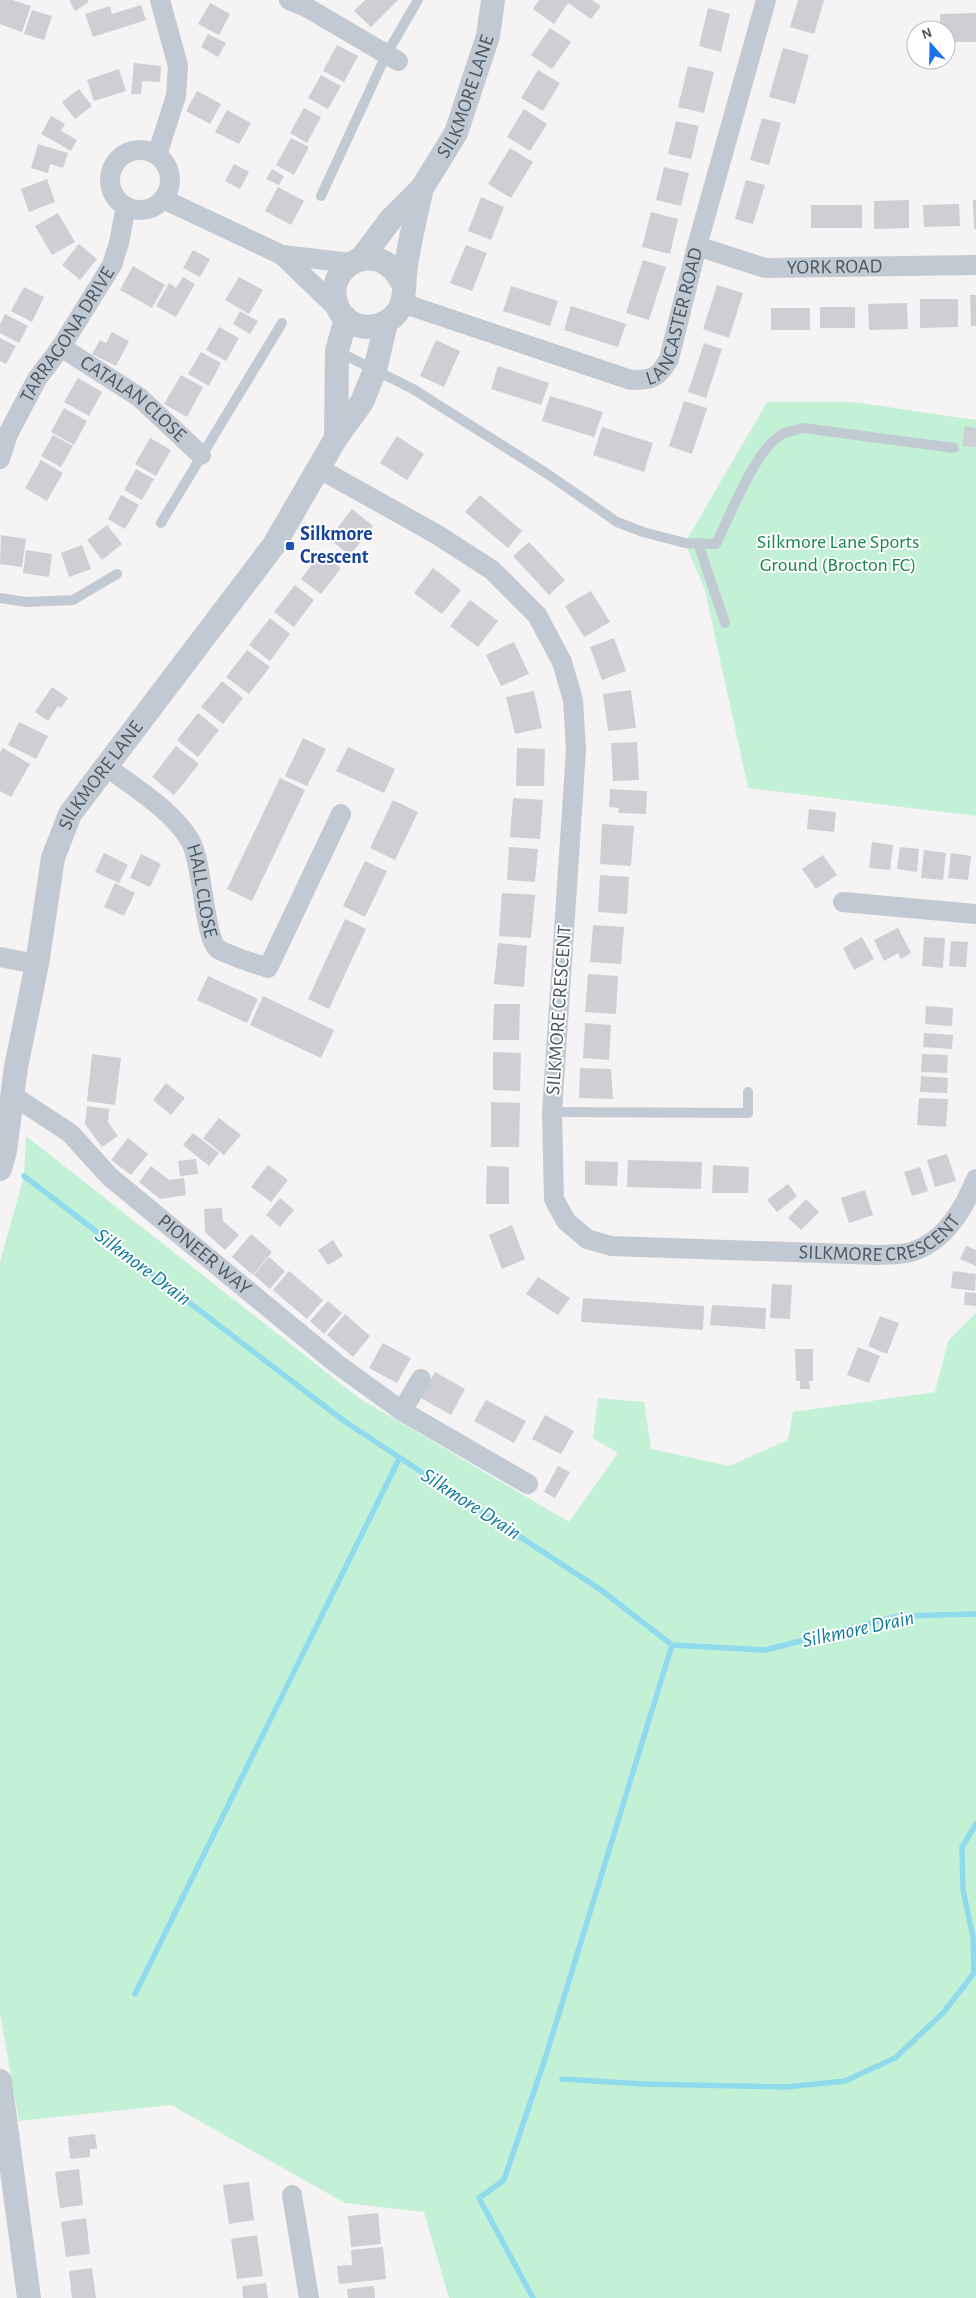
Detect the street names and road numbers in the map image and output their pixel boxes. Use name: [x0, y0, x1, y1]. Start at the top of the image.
street label: SILKMORE LANE: [433, 32, 498, 162]
street label: LANCASTER ROAD: [643, 245, 706, 389]
street label: YORK ROAD: [786, 256, 883, 278]
street label: TARRAGONA DRIVE: [17, 263, 118, 406]
street label: CATALAN CLOSE: [77, 352, 190, 446]
street label: SILKMORE LANE: [55, 717, 147, 832]
street label: HALL CLOSE: [183, 841, 221, 940]
street label: SILKMORE CRESCENT: [543, 924, 575, 1096]
street label: PIONEER WAY: [154, 1211, 255, 1299]
street label: SILKMORE CRESCENT: [798, 1211, 964, 1265]

